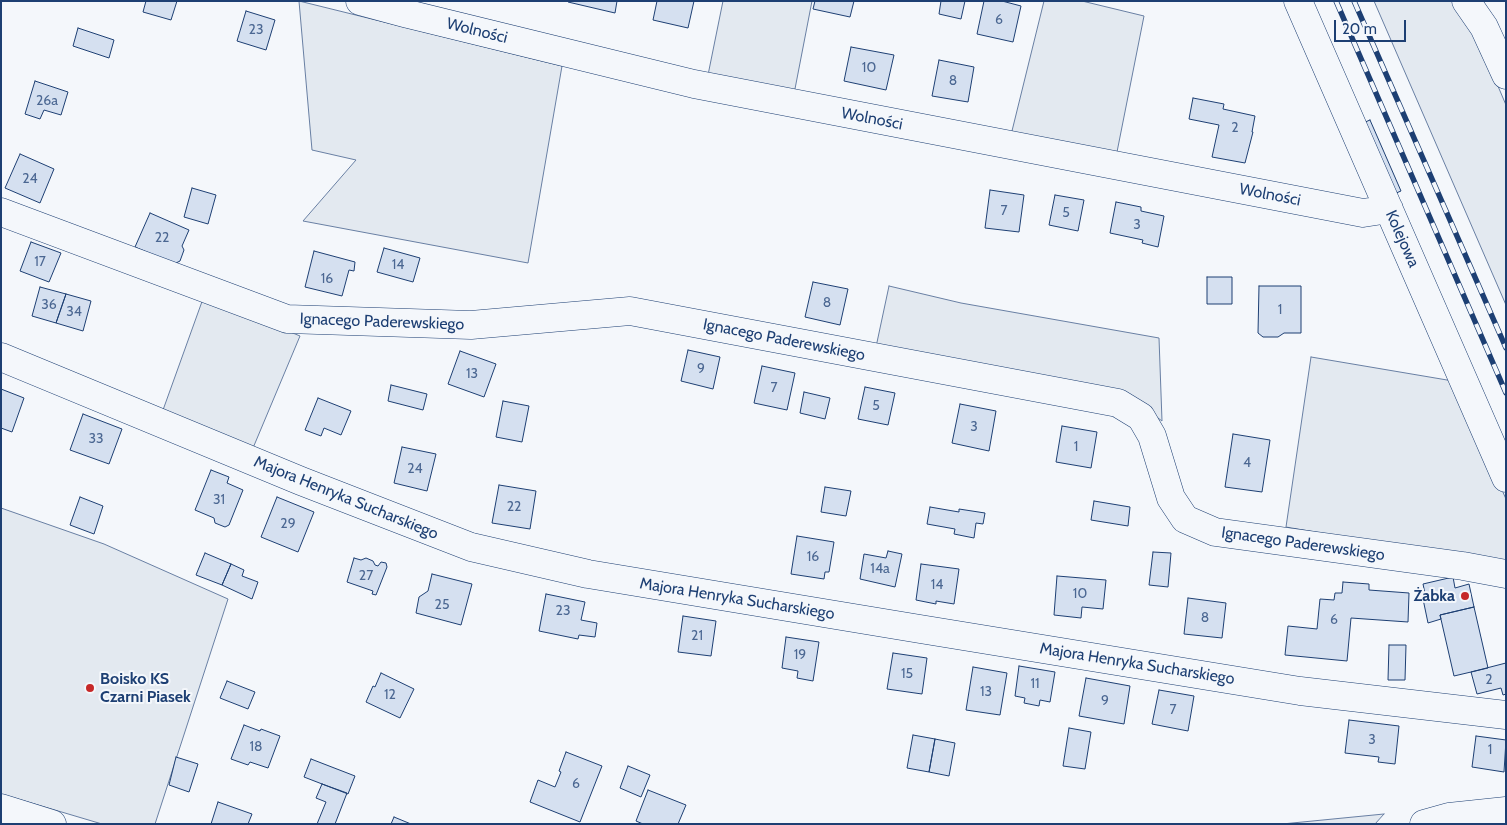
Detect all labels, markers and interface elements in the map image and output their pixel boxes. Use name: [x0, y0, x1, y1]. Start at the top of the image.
scale bar: [1337, 10, 1410, 42]
house number: 6: [995, 12, 1003, 28]
street label: Wolności: [445, 14, 509, 48]
text: 20 m: [1342, 20, 1377, 38]
house number: 23: [249, 22, 263, 38]
house number: 10: [862, 60, 876, 76]
house number: 8: [949, 73, 957, 89]
house number: 26a: [36, 93, 58, 109]
street label: Wolności: [840, 104, 904, 134]
house number: 2: [1231, 120, 1239, 136]
house number: 24: [22, 171, 38, 187]
street label: Wolności: [1238, 180, 1302, 210]
house number: 7: [1000, 203, 1008, 219]
house number: 5: [1062, 205, 1070, 221]
street label: Kolejowa: [1381, 207, 1423, 271]
house number: 3: [1133, 217, 1141, 233]
house number: 22: [155, 230, 169, 246]
house number: 17: [34, 254, 46, 270]
house number: 14: [392, 257, 404, 273]
house number: 16: [321, 271, 333, 287]
house number: 8: [823, 295, 831, 311]
house number: 36: [41, 297, 57, 313]
house number: 1: [1278, 302, 1282, 318]
house number: 34: [66, 304, 82, 320]
street label: Ignacego Paderewskiego: [299, 310, 465, 334]
street label: Ignacego Paderewskiego: [701, 315, 867, 365]
house number: 9: [697, 361, 705, 377]
house number: 13: [466, 366, 478, 382]
house number: 7: [770, 380, 778, 396]
house number: 5: [872, 398, 880, 414]
house number: 3: [970, 419, 978, 435]
house number: 33: [88, 431, 104, 447]
house number: 1: [1074, 439, 1078, 455]
street label: Majora Henryka Sucharskiego: [251, 452, 441, 544]
house number: 4: [1243, 455, 1251, 471]
house number: 24: [407, 461, 423, 477]
house number: 31: [213, 492, 225, 508]
house number: 22: [507, 499, 521, 515]
house number: 29: [280, 516, 296, 532]
street label: Ignacego Paderewskiego: [1220, 523, 1386, 565]
house number: 16: [807, 549, 819, 565]
house number: 14a: [870, 561, 890, 577]
house number: 27: [359, 568, 373, 584]
street label: Majora Henryka Sucharskiego: [638, 574, 836, 624]
house number: 14: [931, 577, 943, 593]
house number: 10: [1073, 586, 1087, 602]
place label: Żabka: [1413, 586, 1455, 606]
marker: Żabka: [1459, 590, 1471, 602]
house number: 25: [435, 597, 449, 613]
house number: 23: [556, 603, 570, 619]
house number: 8: [1201, 610, 1209, 626]
house number: 6: [1330, 612, 1338, 628]
house number: 21: [691, 628, 703, 644]
street label: Majora Henryka Sucharskiego: [1038, 639, 1236, 689]
house number: 19: [794, 647, 806, 663]
house number: 15: [901, 666, 913, 682]
place label: Boisko KS Czarni Piasek: [100, 669, 191, 707]
house number: 2: [1485, 672, 1493, 688]
house number: 11: [1030, 676, 1040, 692]
marker: Boisko KS Czarni Piasek: [84, 682, 96, 694]
house number: 13: [980, 684, 992, 700]
house number: 12: [384, 687, 396, 703]
house number: 9: [1101, 693, 1109, 709]
house number: 7: [1169, 702, 1177, 718]
house number: 3: [1368, 732, 1376, 748]
house number: 18: [249, 739, 263, 755]
house number: 1: [1488, 742, 1492, 758]
house number: 6: [572, 776, 580, 792]

